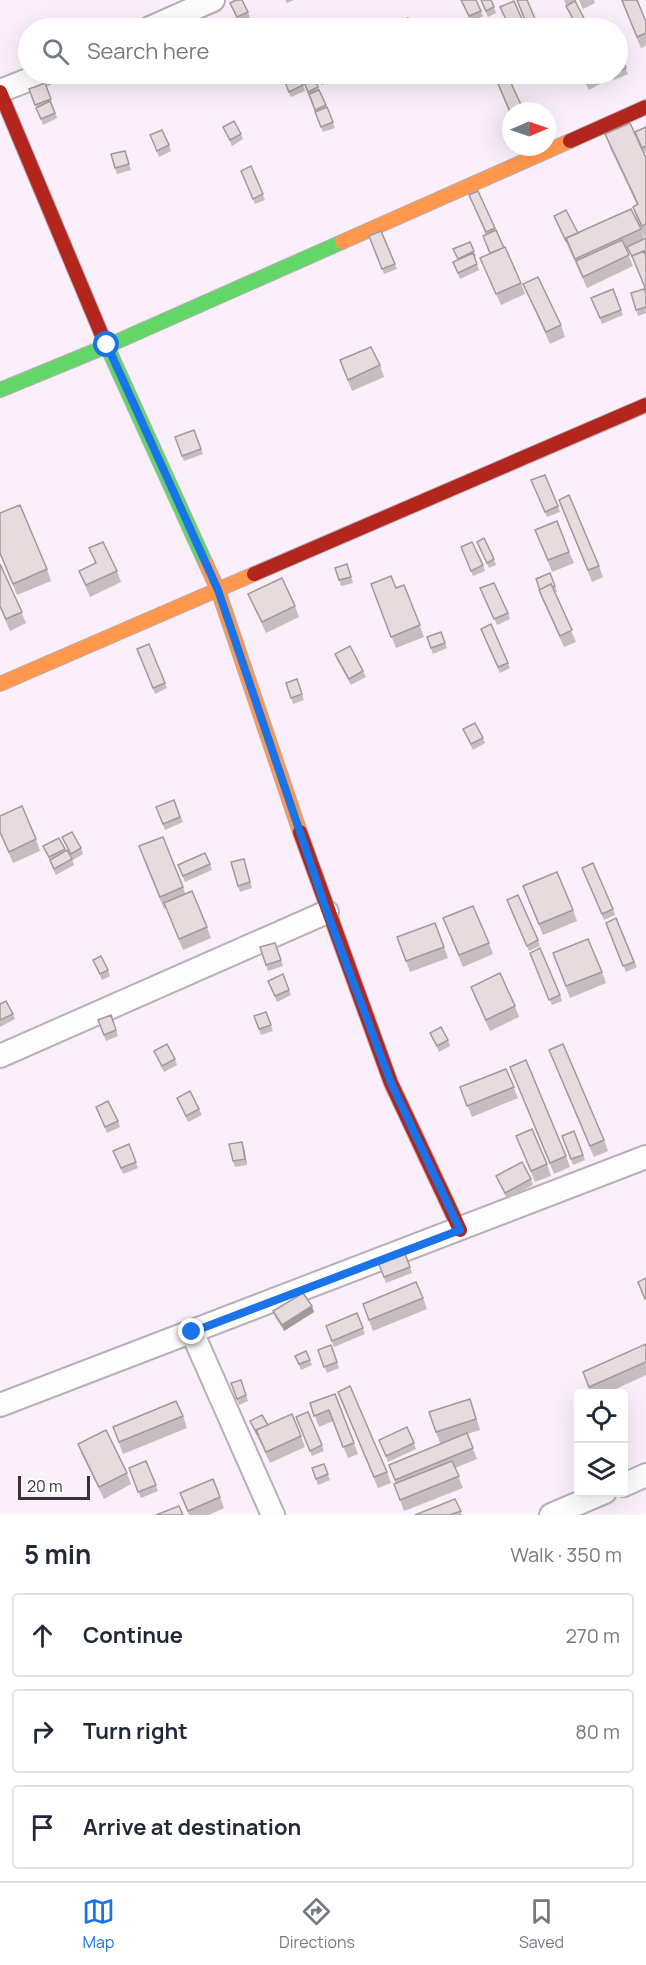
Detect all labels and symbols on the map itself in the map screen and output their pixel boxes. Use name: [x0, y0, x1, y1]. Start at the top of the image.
north arrow: [502, 102, 556, 156]
route start: [93, 331, 119, 357]
route end: [178, 1318, 204, 1344]
scale bar: [18, 1473, 90, 1500]

